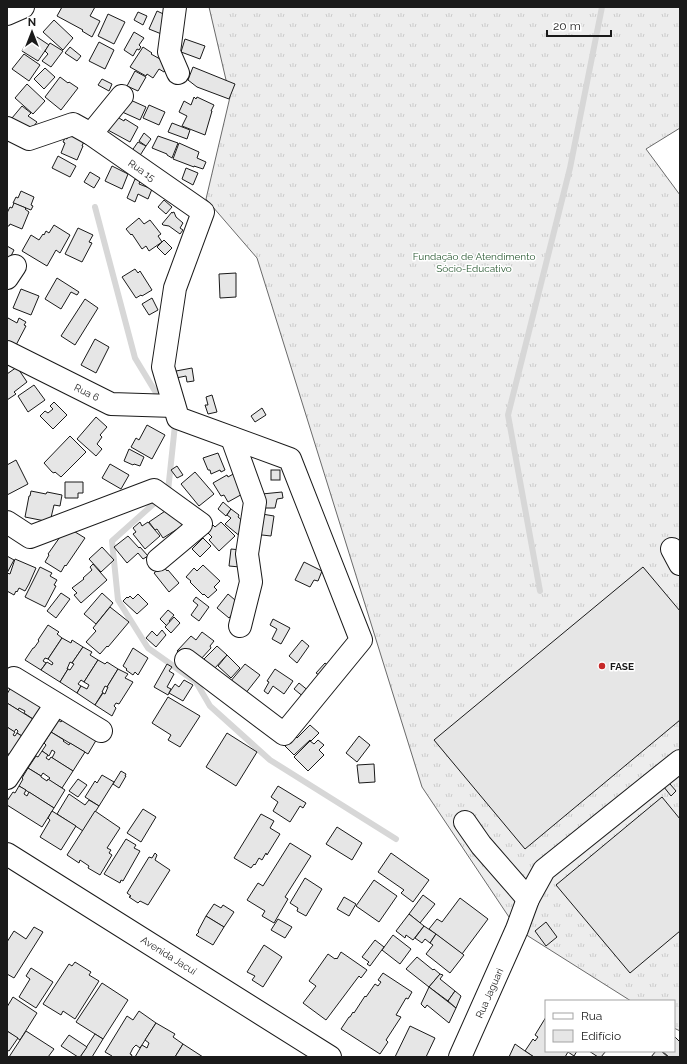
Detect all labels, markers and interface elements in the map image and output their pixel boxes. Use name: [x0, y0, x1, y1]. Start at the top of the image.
north arrow: [12, 12, 52, 52]
scale bar: [547, 12, 611, 38]
text: N: [28, 16, 36, 29]
text: 20 m: [553, 19, 581, 33]
street label: Rua 15: [126, 157, 158, 184]
park label: Fundação de Atendimento Sócio-Educativo: [413, 251, 535, 274]
street label: Rua 6: [72, 382, 101, 403]
marker: FASE: [597, 661, 607, 671]
place label: FASE: [610, 661, 634, 672]
street label: Avenida Jacuí: [139, 934, 199, 977]
street label: Rua Jaguari: [474, 967, 505, 1020]
legend: [545, 1000, 675, 1052]
text: Rua: [581, 1009, 602, 1023]
text: Edifício: [581, 1029, 621, 1043]

